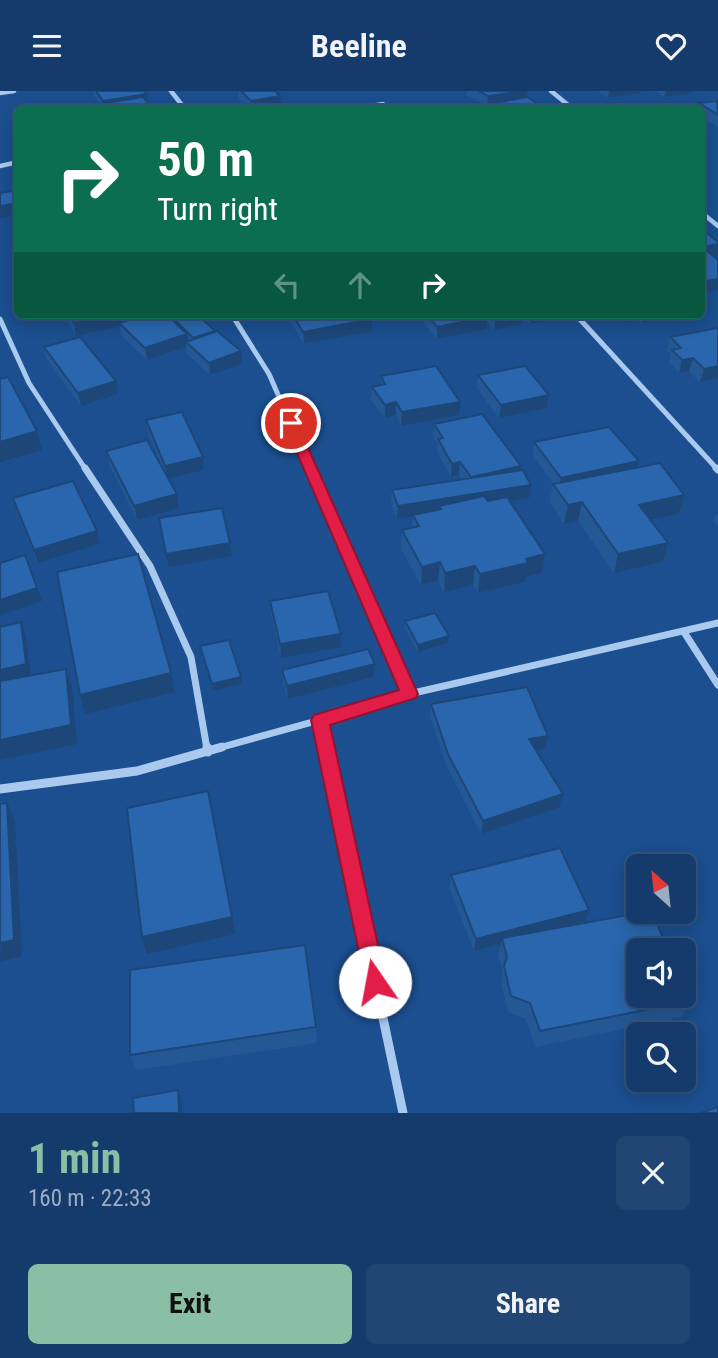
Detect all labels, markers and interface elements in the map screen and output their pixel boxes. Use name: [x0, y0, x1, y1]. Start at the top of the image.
icon: menu: [28, 27, 66, 65]
text: Beeline: [311, 27, 407, 65]
icon: heart: [652, 27, 690, 65]
text: 50 m: [157, 131, 254, 188]
icon: right: [42, 133, 133, 224]
text: Turn right: [157, 190, 278, 228]
icon: left: [268, 266, 306, 304]
icon: ahead: [341, 266, 379, 304]
icon: right: [414, 266, 452, 304]
pin: [261, 393, 321, 453]
icon: arrive: [272, 404, 310, 442]
north arrow: [626, 854, 696, 924]
map controls: [626, 854, 696, 1092]
button: sound: [626, 938, 696, 1008]
position arrow: [338, 945, 412, 1019]
button: search: [626, 1022, 696, 1092]
text: 1 min: [28, 1134, 121, 1183]
button: close: [616, 1136, 690, 1210]
text: 160 m · 22:33: [28, 1185, 152, 1212]
button: Exit: [28, 1264, 352, 1344]
button: Share: [366, 1264, 690, 1344]

